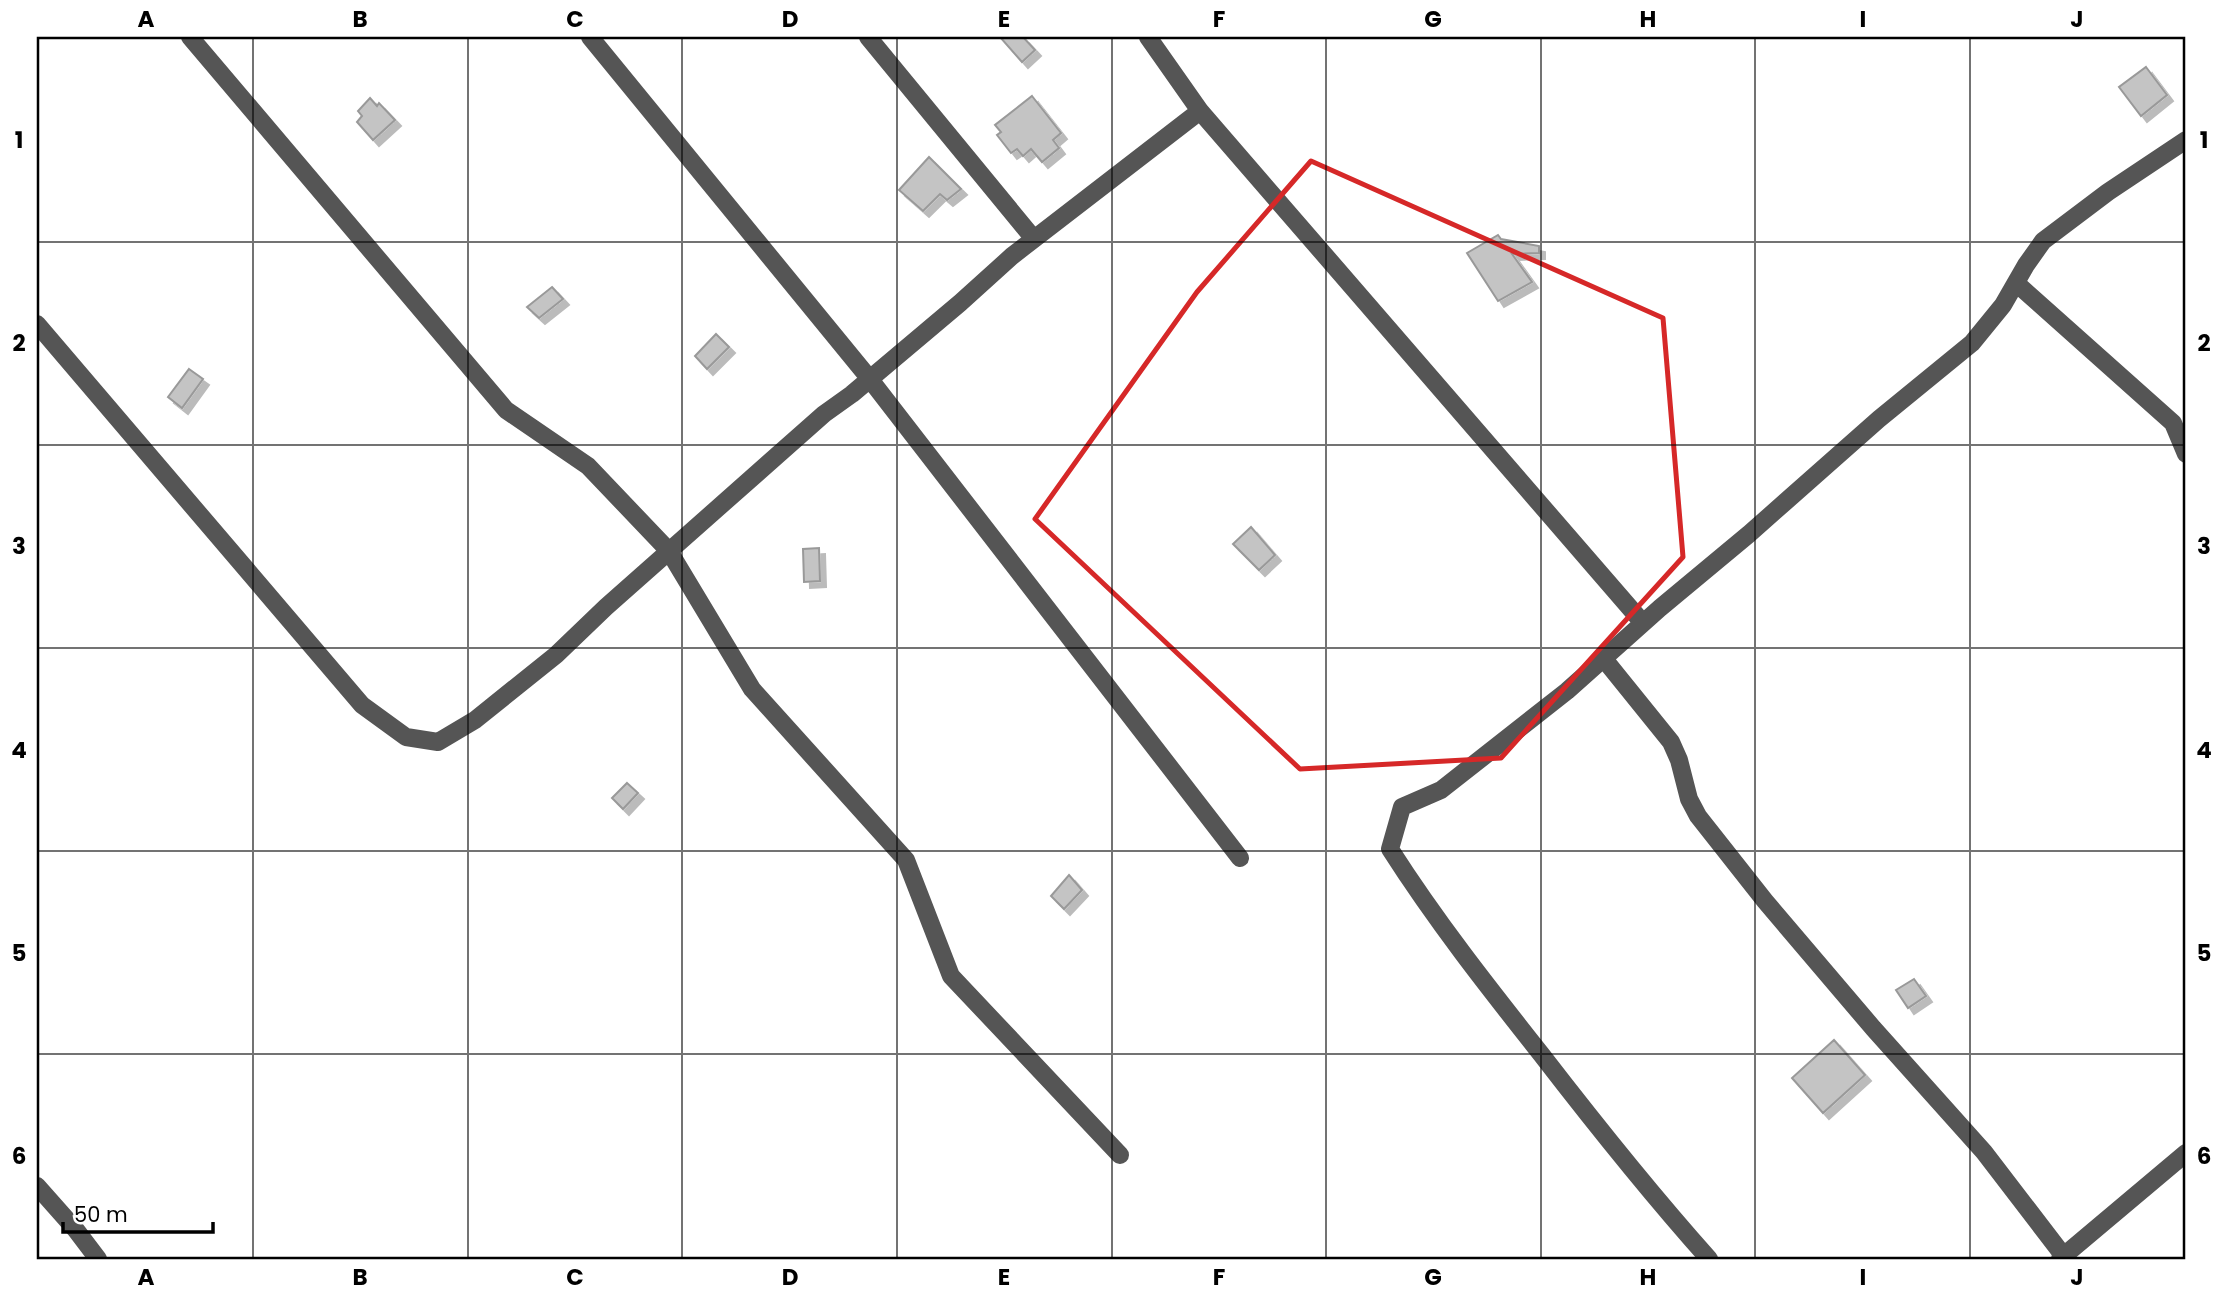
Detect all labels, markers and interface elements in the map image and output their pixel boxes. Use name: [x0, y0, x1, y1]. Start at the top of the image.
text: A: [138, 3, 155, 35]
text: B: [352, 3, 368, 35]
text: C: [566, 3, 584, 35]
text: D: [782, 3, 798, 35]
text: E: [998, 3, 1010, 35]
text: F: [1213, 3, 1225, 35]
text: G: [1424, 3, 1442, 35]
text: H: [1640, 3, 1656, 35]
text: I: [1860, 3, 1866, 35]
text: J: [2070, 3, 2084, 35]
text: 1: [15, 124, 23, 156]
text: 1: [2200, 124, 2208, 156]
text: 2: [12, 327, 26, 359]
text: 2: [2197, 327, 2211, 359]
text: 3: [12, 530, 26, 562]
text: 3: [2197, 530, 2211, 562]
text: 4: [11, 734, 27, 766]
text: 4: [2196, 734, 2212, 766]
text: 5: [12, 937, 26, 969]
text: 5: [2197, 937, 2211, 969]
text: 6: [12, 1140, 26, 1172]
text: 6: [2197, 1140, 2211, 1172]
scale bar: [63, 1191, 214, 1235]
text: 50 m: [74, 1200, 128, 1229]
text: A: [138, 1261, 155, 1293]
text: B: [352, 1261, 368, 1293]
text: C: [566, 1261, 584, 1293]
text: D: [782, 1261, 798, 1293]
text: E: [998, 1261, 1010, 1293]
text: F: [1213, 1261, 1225, 1293]
text: G: [1424, 1261, 1442, 1293]
text: H: [1640, 1261, 1656, 1293]
text: I: [1860, 1261, 1866, 1293]
text: J: [2070, 1261, 2084, 1293]

